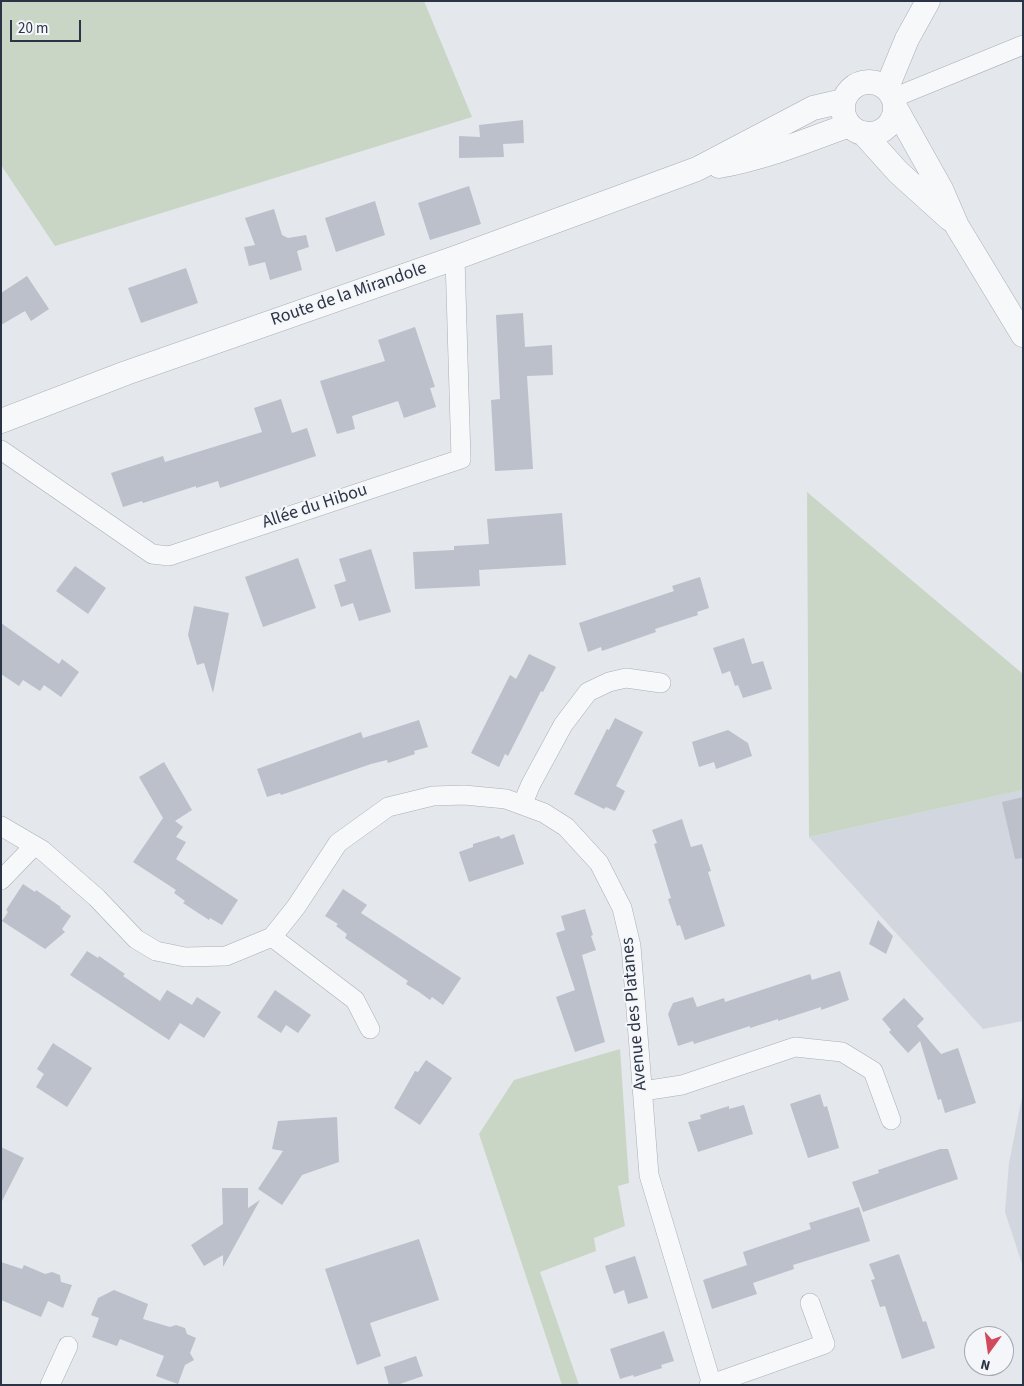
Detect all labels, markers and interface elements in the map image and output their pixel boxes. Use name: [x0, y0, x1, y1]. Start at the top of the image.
scale bar: [12, 10, 84, 42]
text: 20 m: [18, 18, 48, 39]
street label: Route de la Mirandole: [268, 258, 430, 332]
street label: Allée du Hibou: [260, 480, 370, 534]
street label: Avenue des Platanes: [618, 936, 652, 1092]
north arrow: [964, 1326, 1014, 1376]
text: N: [979, 1354, 993, 1375]

